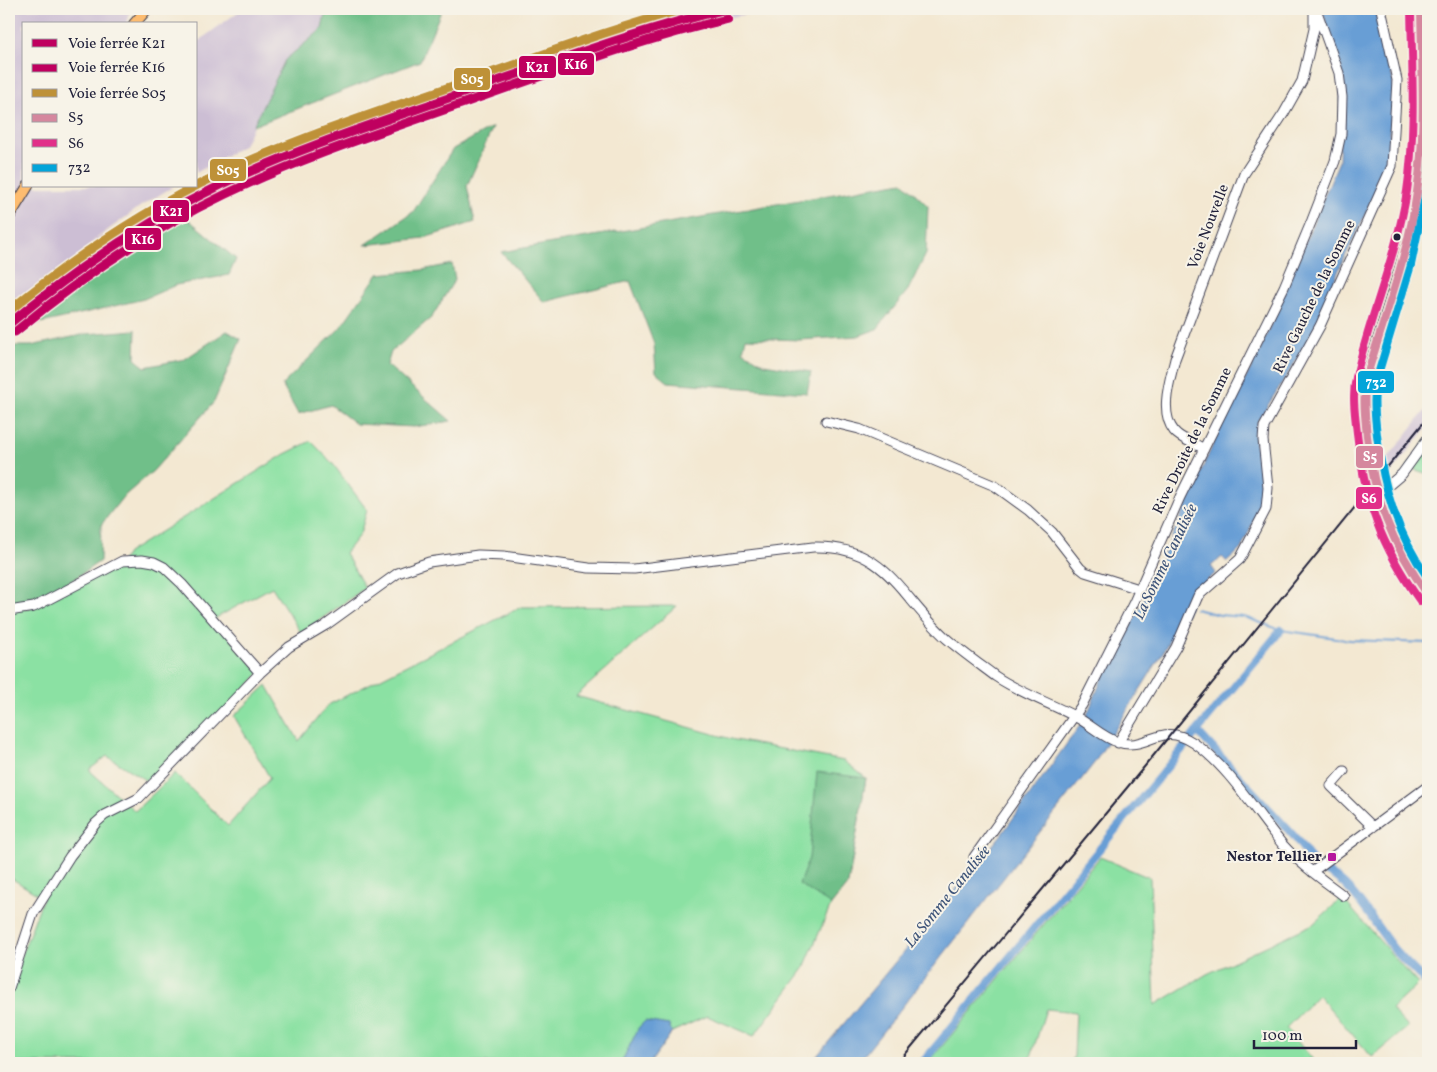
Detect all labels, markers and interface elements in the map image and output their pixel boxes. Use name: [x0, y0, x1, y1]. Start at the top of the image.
legend: [22, 22, 198, 188]
text: Voie ferrée K21: [68, 34, 166, 55]
line badge: K16: [557, 52, 595, 76]
line badge: K21: [518, 55, 557, 79]
text: K16: [564, 56, 588, 75]
text: Voie ferrée K16: [68, 58, 165, 79]
text: K21: [525, 59, 549, 78]
line badge: S05: [453, 67, 491, 91]
text: S05: [460, 71, 484, 90]
text: Voie ferrée S05: [68, 84, 166, 105]
text: S5: [68, 108, 84, 129]
text: S6: [68, 134, 84, 155]
text: 732: [68, 158, 91, 179]
line badge: S05: [209, 158, 247, 182]
text: S05: [216, 162, 240, 181]
street label: Voie Nouvelle: [1183, 181, 1235, 273]
line badge: K21: [152, 199, 190, 223]
text: K21: [159, 203, 183, 222]
street label: Rive Gauche de la Somme: [1269, 217, 1361, 377]
line badge: K16: [124, 227, 162, 251]
text: K16: [131, 231, 155, 250]
unlabelled marker: [1392, 232, 1402, 242]
street label: Rive Droite de la Somme: [1148, 364, 1238, 518]
line badge: 732: [1357, 370, 1395, 394]
text: 732: [1366, 374, 1386, 393]
line badge: S5: [1355, 445, 1384, 469]
text: S5: [1363, 448, 1378, 467]
line badge: S6: [1355, 486, 1383, 510]
text: S6: [1361, 490, 1377, 509]
water label: La Somme Canalisée: [1128, 500, 1204, 624]
water label: La Somme Canalisée: [900, 841, 996, 953]
place label: Nestor Tellier: [1226, 847, 1322, 868]
marker: Nestor Tellier: [1326, 851, 1338, 863]
scale bar: [1254, 1017, 1357, 1049]
text: 100 m: [1262, 1026, 1302, 1047]

